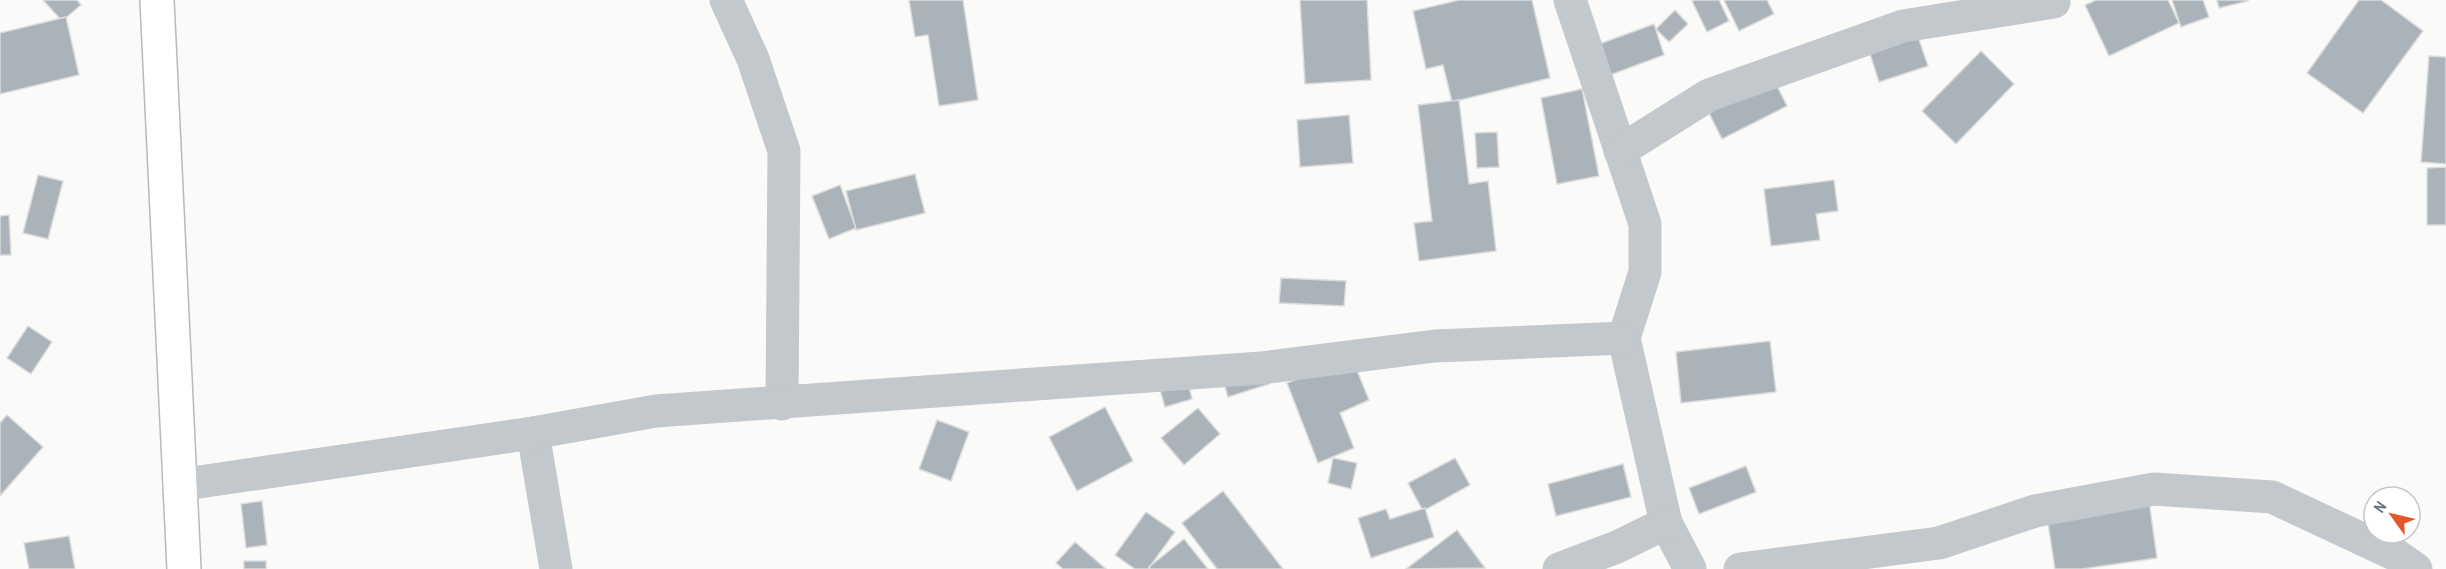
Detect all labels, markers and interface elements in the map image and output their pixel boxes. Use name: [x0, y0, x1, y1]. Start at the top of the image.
north arrow: [2362, 485, 2422, 545]
text: N: [2368, 497, 2391, 517]

